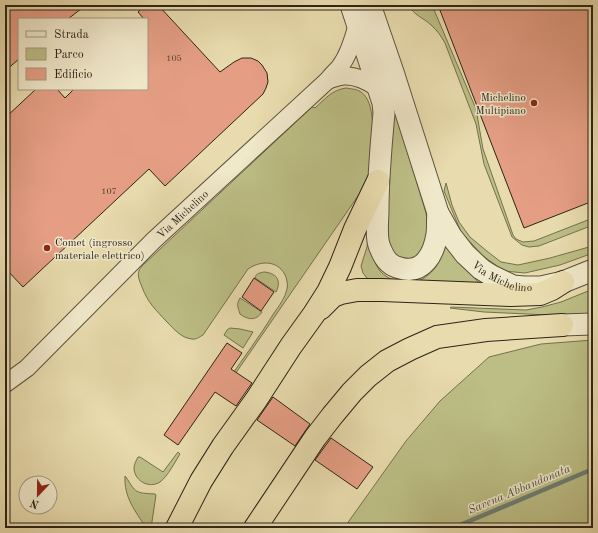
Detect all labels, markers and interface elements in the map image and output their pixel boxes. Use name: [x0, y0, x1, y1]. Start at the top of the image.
legend: [18, 18, 148, 90]
text: Strada: [54, 29, 89, 41]
text: Parco: [54, 49, 84, 61]
house number: 105: [166, 54, 182, 63]
text: Edificio: [54, 69, 93, 81]
place label: Michelino Multipiano: [476, 93, 526, 117]
marker: Michelino Multipiano: [529, 98, 539, 108]
house number: 107: [101, 187, 117, 196]
street label: Via Michelino: [156, 189, 211, 241]
place label: Comet (ingrosso materiale elettrico): [55, 238, 145, 262]
marker: Comet (ingrosso materiale elettrico): [42, 243, 52, 253]
street label: Via Michelino: [469, 260, 532, 294]
water label: Savena Abbandonata: [466, 463, 573, 517]
north arrow: [18, 475, 58, 515]
text: N: [28, 496, 41, 510]

